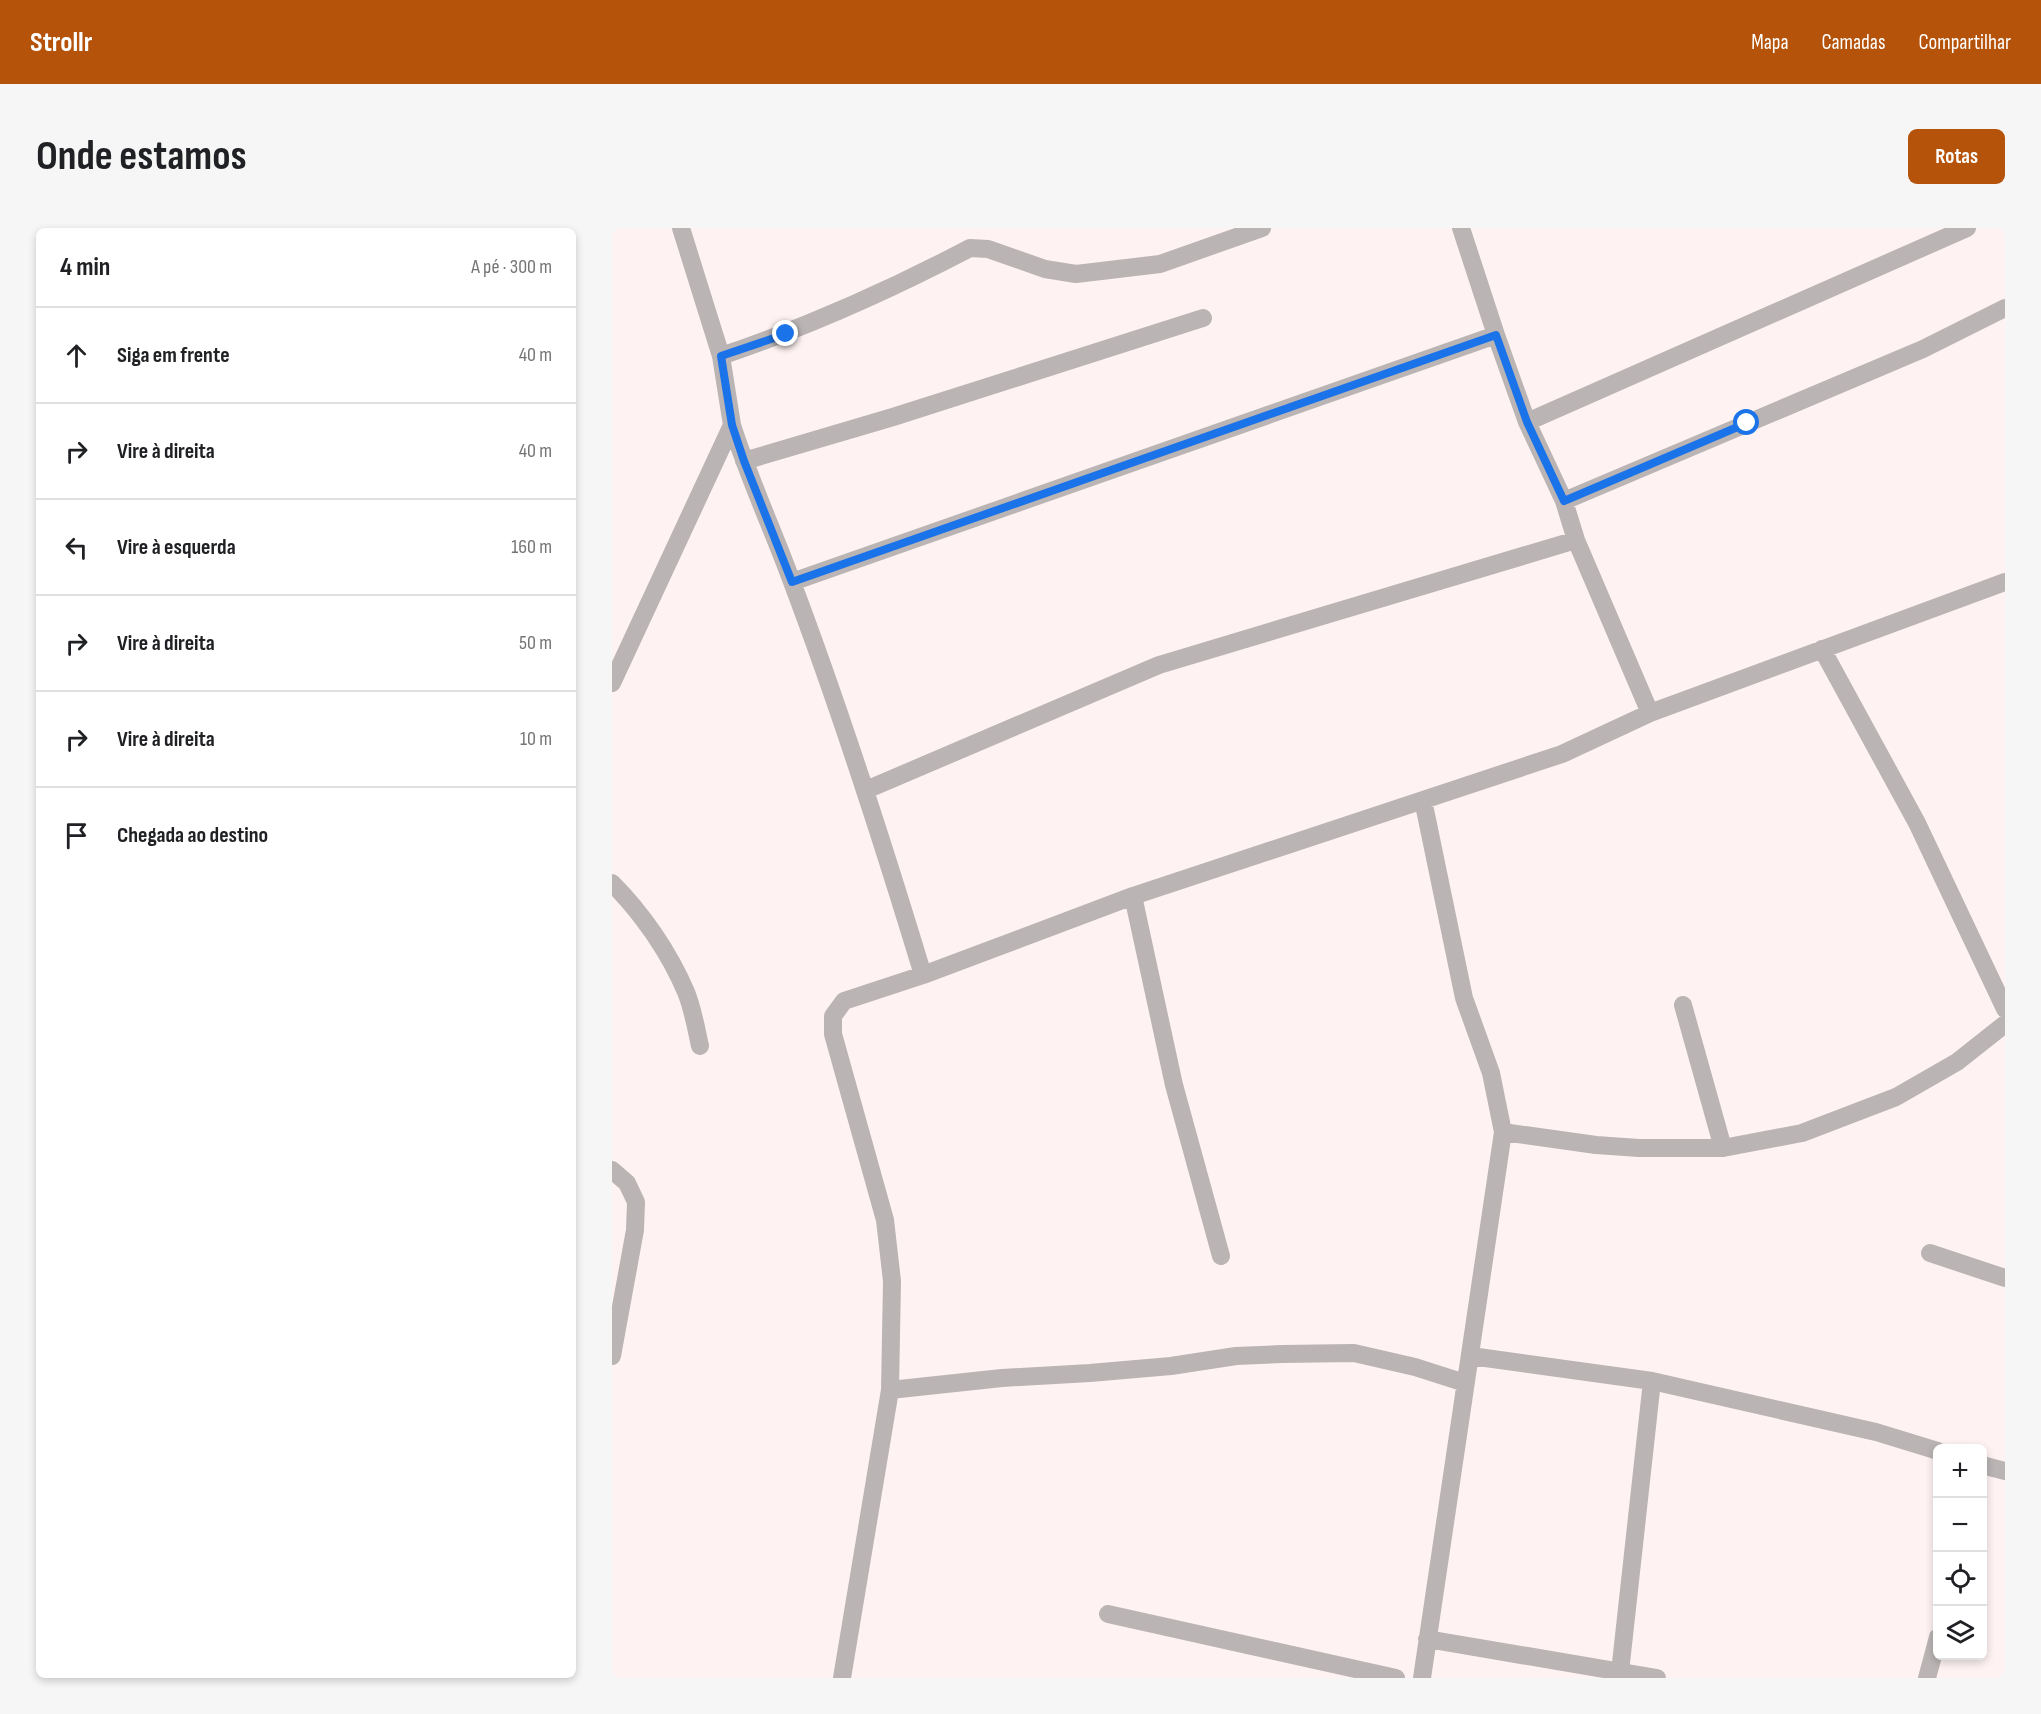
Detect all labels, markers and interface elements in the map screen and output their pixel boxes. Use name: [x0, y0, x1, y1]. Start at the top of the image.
text: Strollr: [30, 26, 92, 59]
text: Mapa: [1751, 30, 1789, 55]
text: Camadas: [1822, 30, 1885, 55]
text: Compartilhar: [1918, 30, 2011, 55]
button: Rotas: [1908, 129, 2005, 184]
text: Onde estamos: [36, 131, 247, 182]
text: 4 min: [60, 252, 110, 283]
text: A pé · 300 m: [471, 255, 552, 279]
route end: [772, 320, 798, 346]
icon: ahead: [60, 339, 93, 372]
text: Siga em frente: [117, 342, 230, 369]
text: 40 m: [519, 343, 552, 367]
route start: [1733, 409, 1759, 435]
icon: right: [60, 435, 93, 468]
text: Vire à direita: [117, 438, 215, 465]
text: 40 m: [519, 439, 552, 463]
icon: left: [60, 531, 93, 564]
text: Vire à esquerda: [117, 534, 236, 561]
text: 160 m: [511, 535, 552, 559]
icon: right: [60, 627, 93, 660]
text: Vire à direita: [117, 630, 215, 657]
text: 50 m: [519, 631, 552, 655]
icon: right: [60, 723, 93, 756]
text: Vire à direita: [117, 726, 215, 753]
text: 10 m: [520, 727, 552, 751]
icon: arrive: [60, 819, 93, 852]
text: Chegada ao destino: [117, 822, 268, 849]
map controls: [1933, 1444, 1987, 1660]
button: +: [1933, 1444, 1987, 1498]
button: −: [1933, 1498, 1987, 1552]
button: locate: [1933, 1552, 1987, 1606]
button: layers: [1933, 1606, 1987, 1660]

